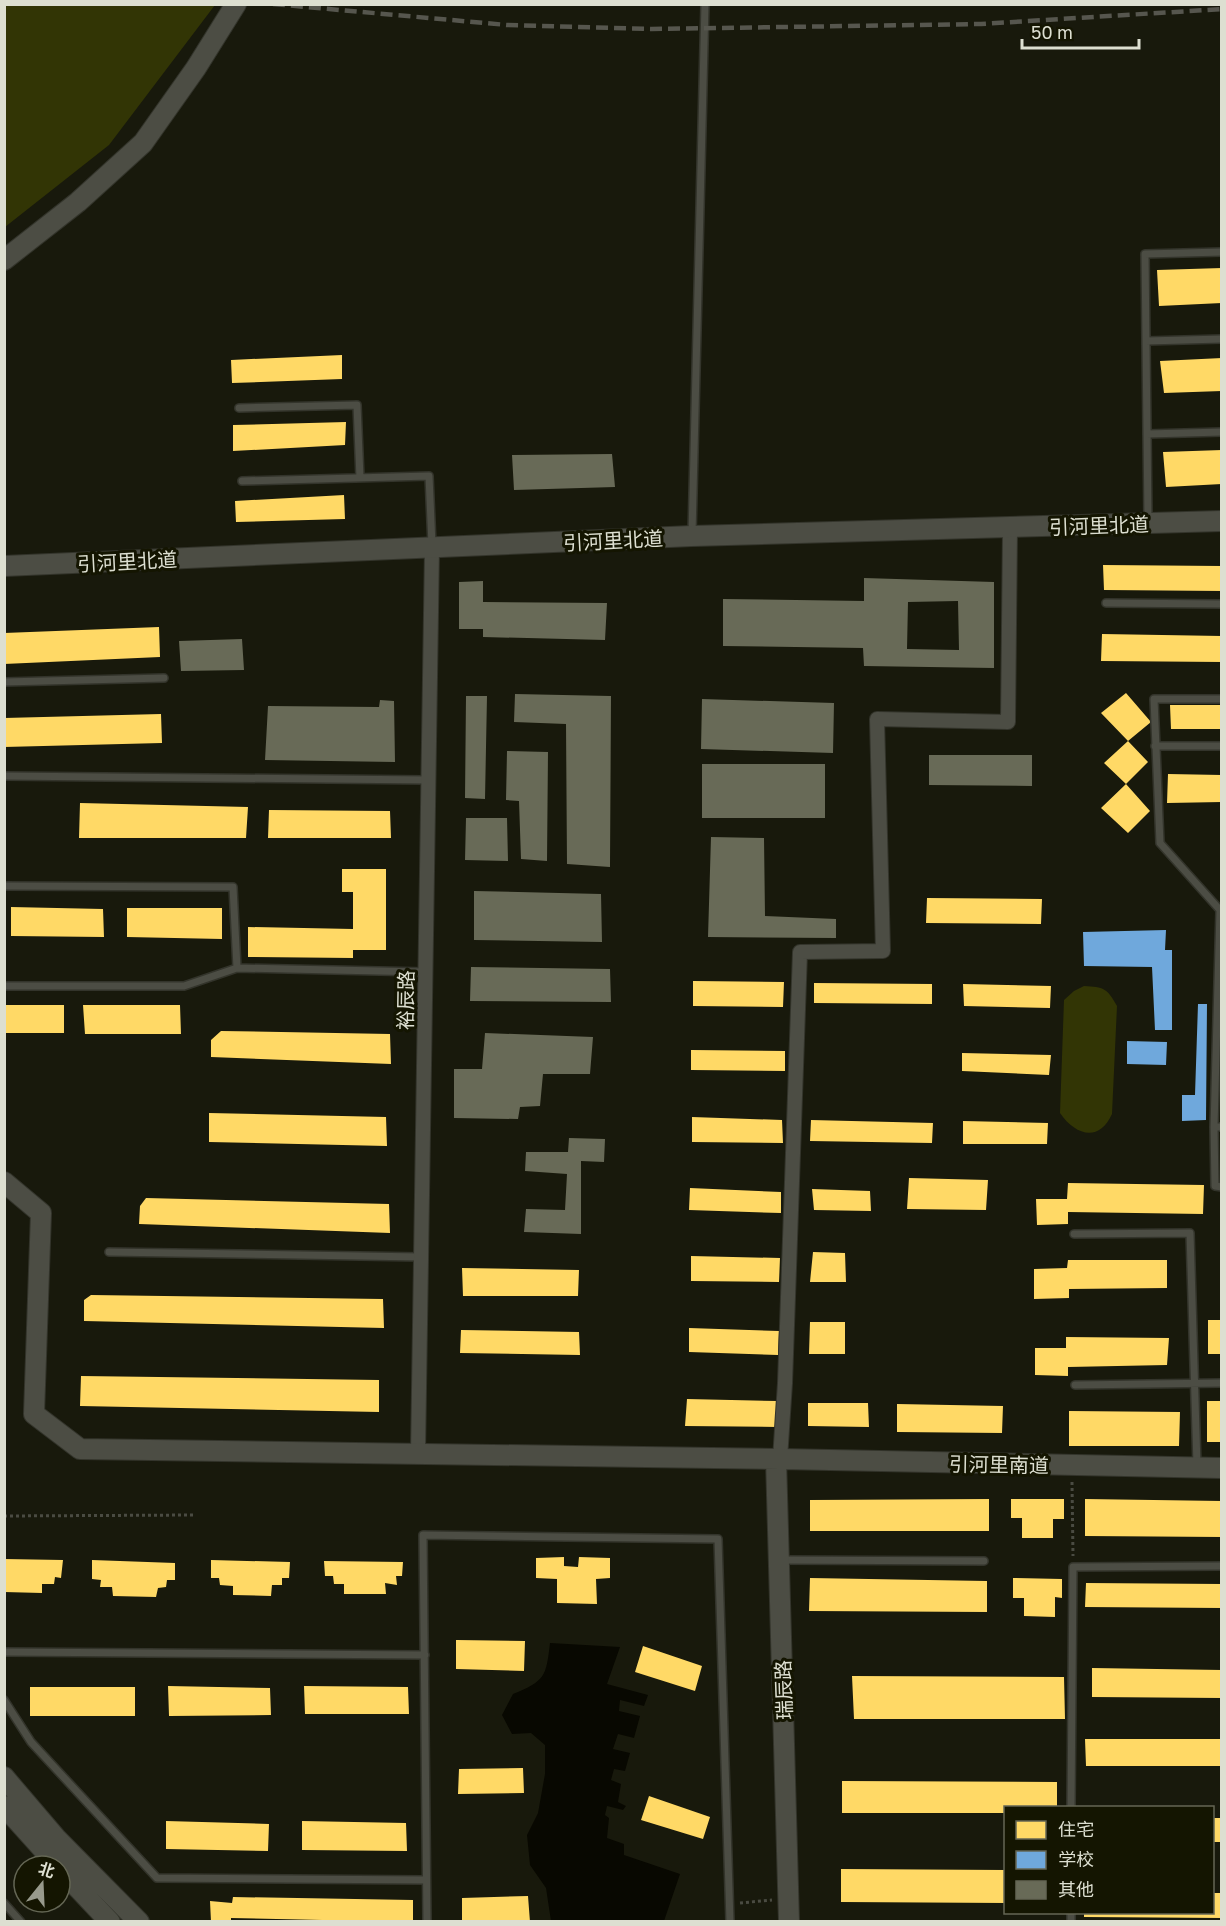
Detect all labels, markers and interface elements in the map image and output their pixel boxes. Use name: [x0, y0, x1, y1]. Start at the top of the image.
scale bar: [1022, 12, 1139, 50]
text: 50 m: [1031, 21, 1073, 43]
street label: 引河里北道: [1049, 511, 1149, 539]
street label: 引河里北道: [562, 525, 664, 555]
street label: 引河里北道: [76, 546, 178, 576]
street label: 裕辰路: [392, 970, 418, 1030]
street label: 引河里南道: [949, 1451, 1049, 1477]
street label: 瑞辰路: [770, 1660, 796, 1720]
legend: [1004, 1806, 1214, 1914]
text: 住宅: [1058, 1818, 1094, 1840]
text: 学校: [1058, 1848, 1094, 1870]
north arrow: [12, 1854, 72, 1914]
text: 北: [36, 1858, 57, 1882]
text: 其他: [1058, 1878, 1094, 1900]

